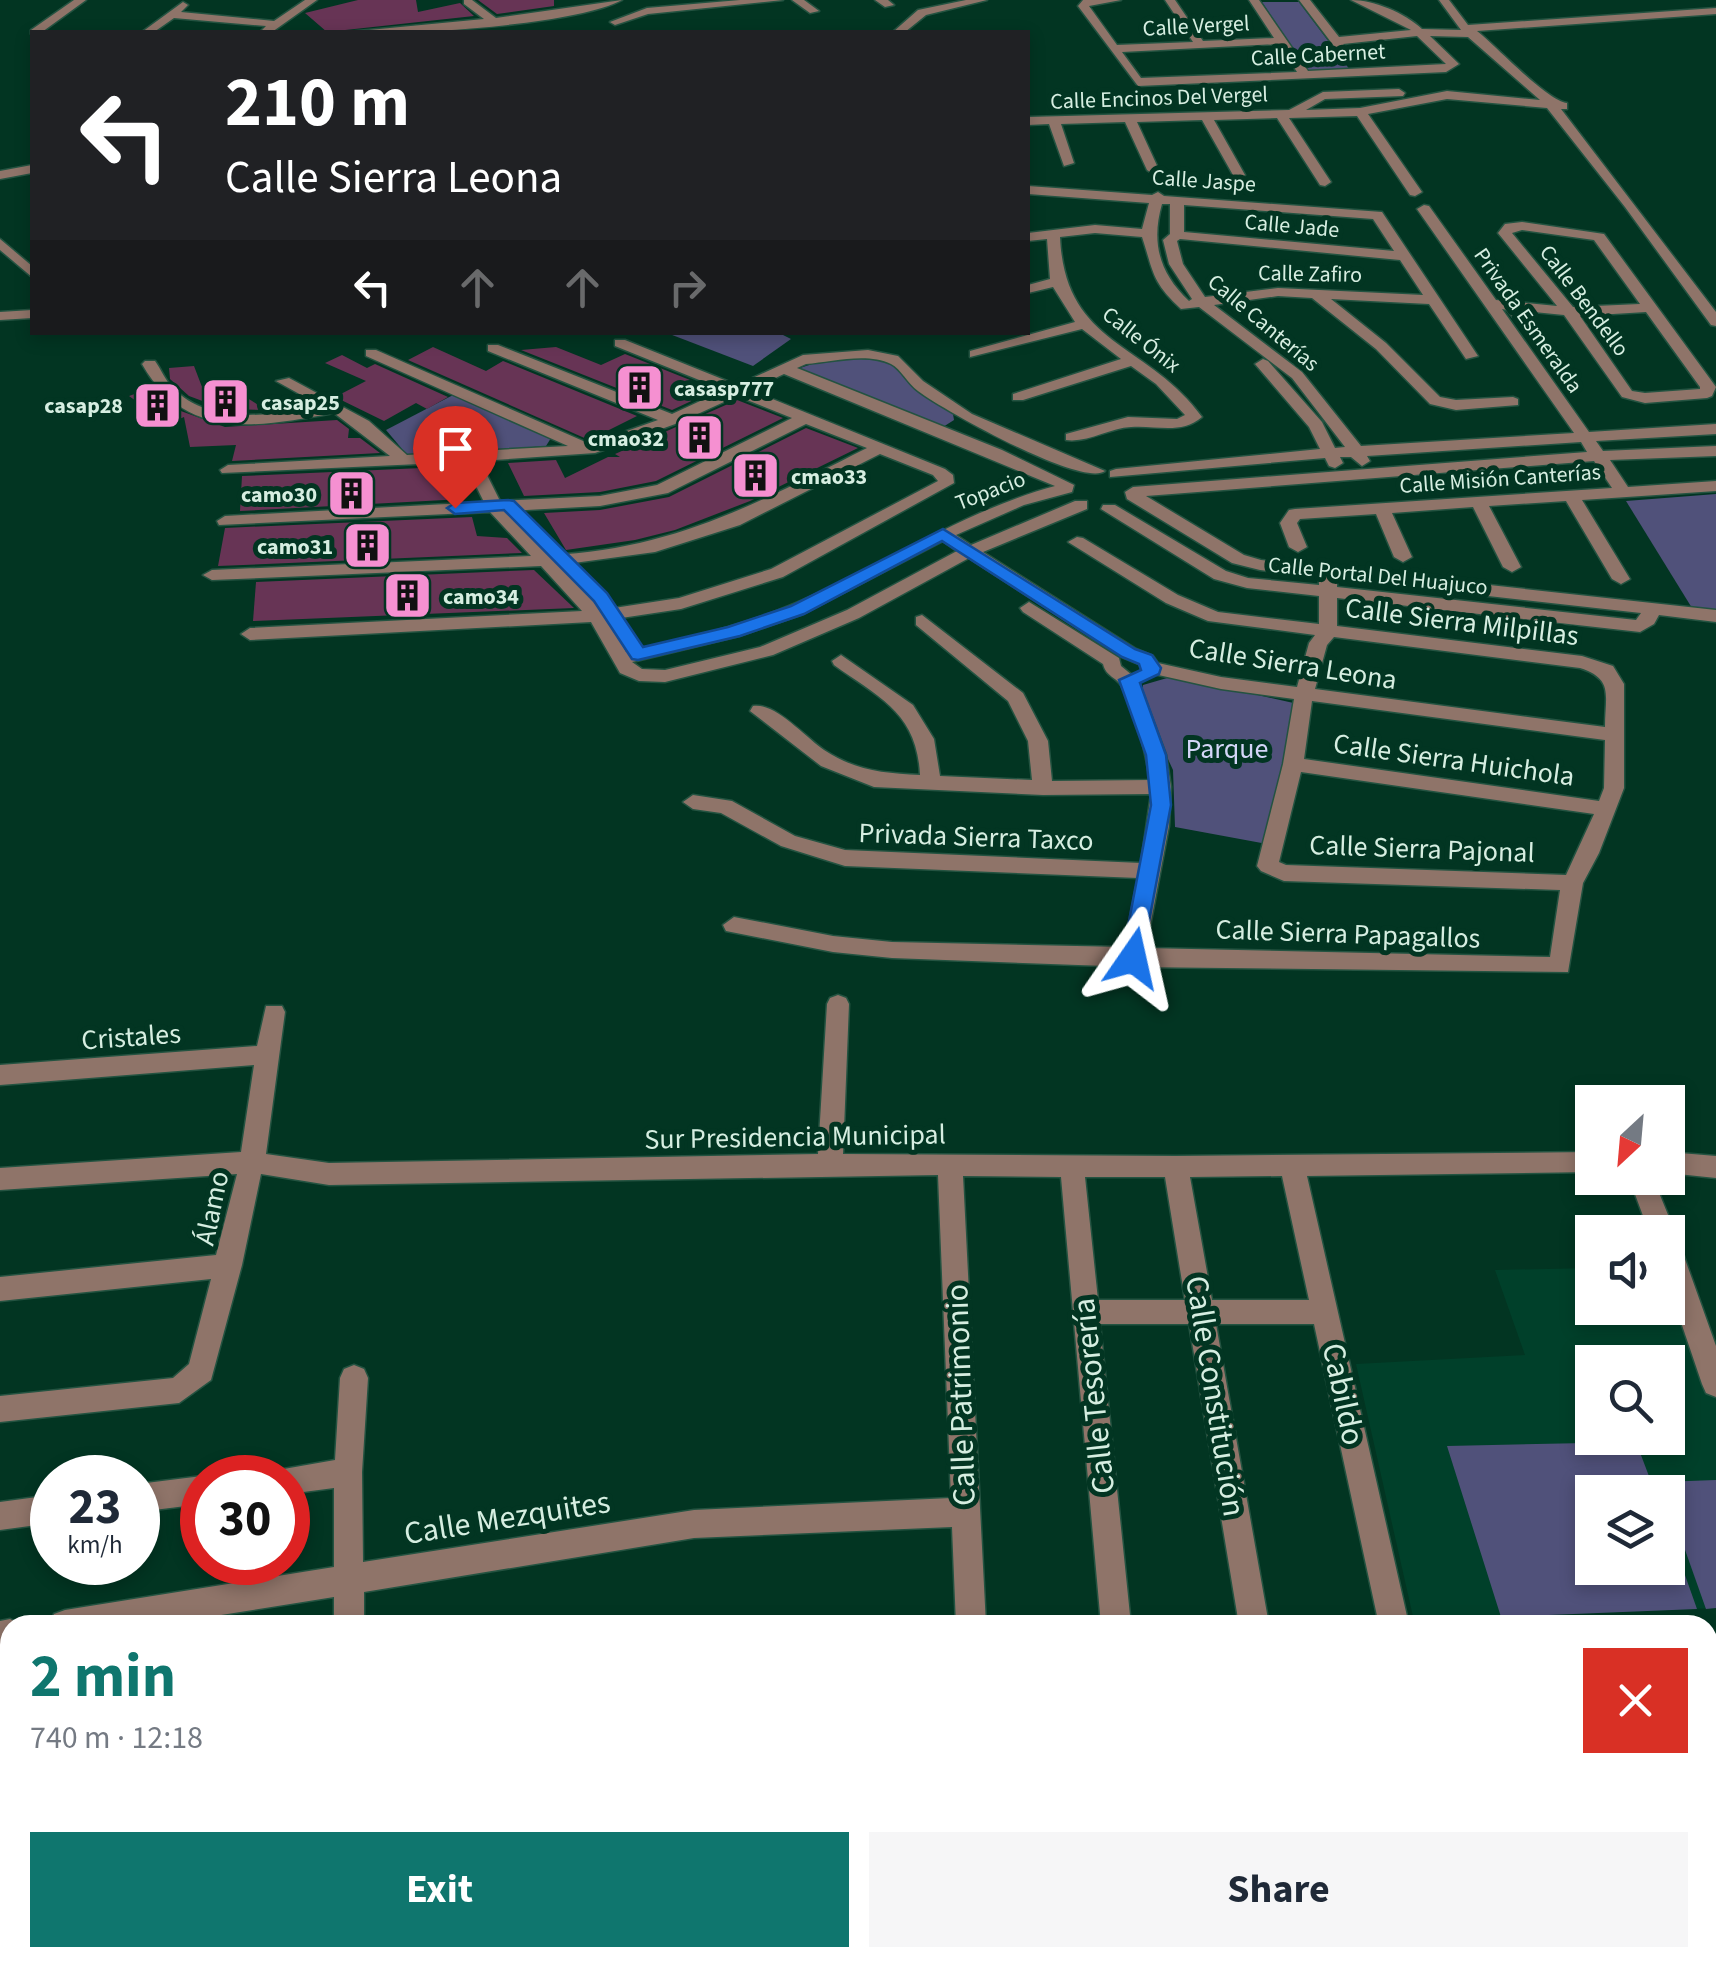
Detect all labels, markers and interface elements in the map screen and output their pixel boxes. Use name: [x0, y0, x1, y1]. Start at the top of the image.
street label: Calle Vergel: [1142, 7, 1250, 45]
street label: Calle Cabernet: [1250, 35, 1387, 75]
text: 210 m: [225, 53, 410, 153]
icon: left: [60, 70, 190, 200]
street label: Calle Encinos Del Vergel: [1050, 78, 1268, 118]
text: Calle Sierra Leona: [225, 146, 562, 210]
street label: Calle Jaspe: [1151, 161, 1257, 201]
street label: Calle Jade: [1243, 206, 1341, 246]
street label: Calle Bendello: [1532, 238, 1637, 363]
street label: Privada Esmeralda: [1466, 241, 1590, 400]
street label: Calle Zafiro: [1258, 257, 1362, 291]
icon: left: [345, 260, 400, 315]
icon: ahead: [450, 260, 505, 315]
icon: ahead: [555, 260, 610, 315]
icon: right: [660, 260, 715, 315]
street label: Calle Canterías: [1200, 266, 1326, 379]
street label: Calle Ónix: [1095, 299, 1188, 381]
building icon: casasp777: [613, 362, 665, 414]
place label: casasp777: [674, 373, 774, 405]
building icon: casap25: [200, 376, 252, 428]
building icon: casap28: [132, 379, 184, 431]
place label: casap25: [261, 387, 340, 419]
place label: casap28: [44, 390, 123, 422]
pin: [413, 406, 498, 509]
building icon: cmao32: [673, 412, 725, 464]
icon: arrive: [428, 421, 483, 476]
place label: cmao32: [588, 423, 664, 455]
building icon: cmao33: [730, 450, 782, 502]
street label: Calle Misión Canterías: [1398, 456, 1602, 502]
place label: cmao33: [791, 461, 867, 493]
street label: Topacio: [951, 463, 1030, 519]
building icon: camo30: [326, 468, 378, 520]
place label: camo30: [241, 479, 317, 511]
building icon: camo31: [342, 520, 394, 572]
place label: camo31: [257, 531, 333, 563]
street label: Calle Portal Del Huajuco: [1267, 549, 1489, 603]
building icon: camo34: [382, 570, 434, 622]
place label: camo34: [443, 581, 519, 613]
street label: Calle Sierra Milpillas: [1343, 588, 1581, 656]
street label: Calle Sierra Leona: [1186, 628, 1400, 700]
street label: Calle Sierra Huichola: [1331, 723, 1577, 797]
park label: Parque: [1186, 729, 1268, 769]
street label: Privada Sierra Taxco: [858, 813, 1094, 861]
street label: Calle Sierra Pajonal: [1309, 825, 1535, 873]
position arrow: [1081, 906, 1185, 1010]
street label: Calle Sierra Papagallos: [1215, 909, 1481, 959]
street label: Cristales: [80, 1014, 182, 1060]
north arrow: [1575, 1085, 1685, 1195]
map controls: [1575, 1085, 1685, 1585]
street label: Sur Presidencia Municipal: [644, 1114, 946, 1160]
street label: Álamo: [185, 1167, 239, 1249]
button: sound: [1575, 1215, 1685, 1325]
street label: Calle Constitución: [1173, 1273, 1257, 1520]
street label: Calle Patrimonio: [934, 1283, 988, 1507]
street label: Calle Tesorería: [1061, 1296, 1127, 1496]
street label: Cabildo: [1310, 1339, 1376, 1449]
button: search: [1575, 1345, 1685, 1455]
speed limit sign: 30: [180, 1455, 310, 1585]
text: 23: [69, 1472, 121, 1543]
button: layers: [1575, 1475, 1685, 1585]
street label: Calle Mezquites: [401, 1479, 614, 1557]
text: km/h: [67, 1527, 123, 1563]
text: 2 min: [30, 1635, 176, 1720]
button: close: [1583, 1648, 1688, 1753]
text: 740 m · 12:18: [30, 1715, 203, 1761]
button: Exit: [30, 1832, 849, 1947]
button: Share: [869, 1832, 1688, 1947]

